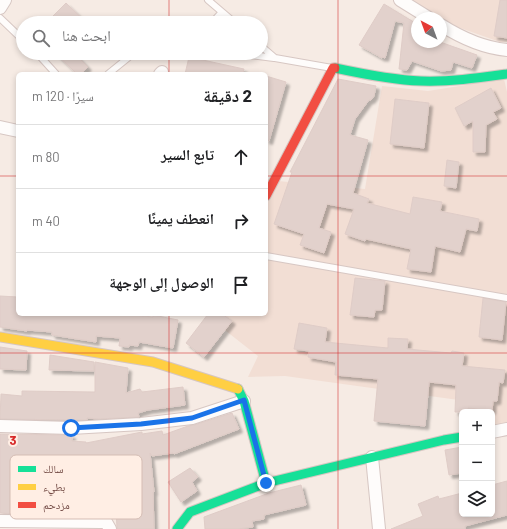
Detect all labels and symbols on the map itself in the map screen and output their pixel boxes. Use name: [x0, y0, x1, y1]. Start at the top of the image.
north arrow: [411, 12, 447, 48]
route start: [62, 419, 80, 437]
text: 3: [9, 432, 17, 448]
legend: [10, 455, 142, 519]
text: سالك: [43, 462, 63, 475]
route end: [257, 474, 275, 492]
text: بطيء: [43, 480, 65, 496]
text: مزدحم: [43, 498, 70, 513]

